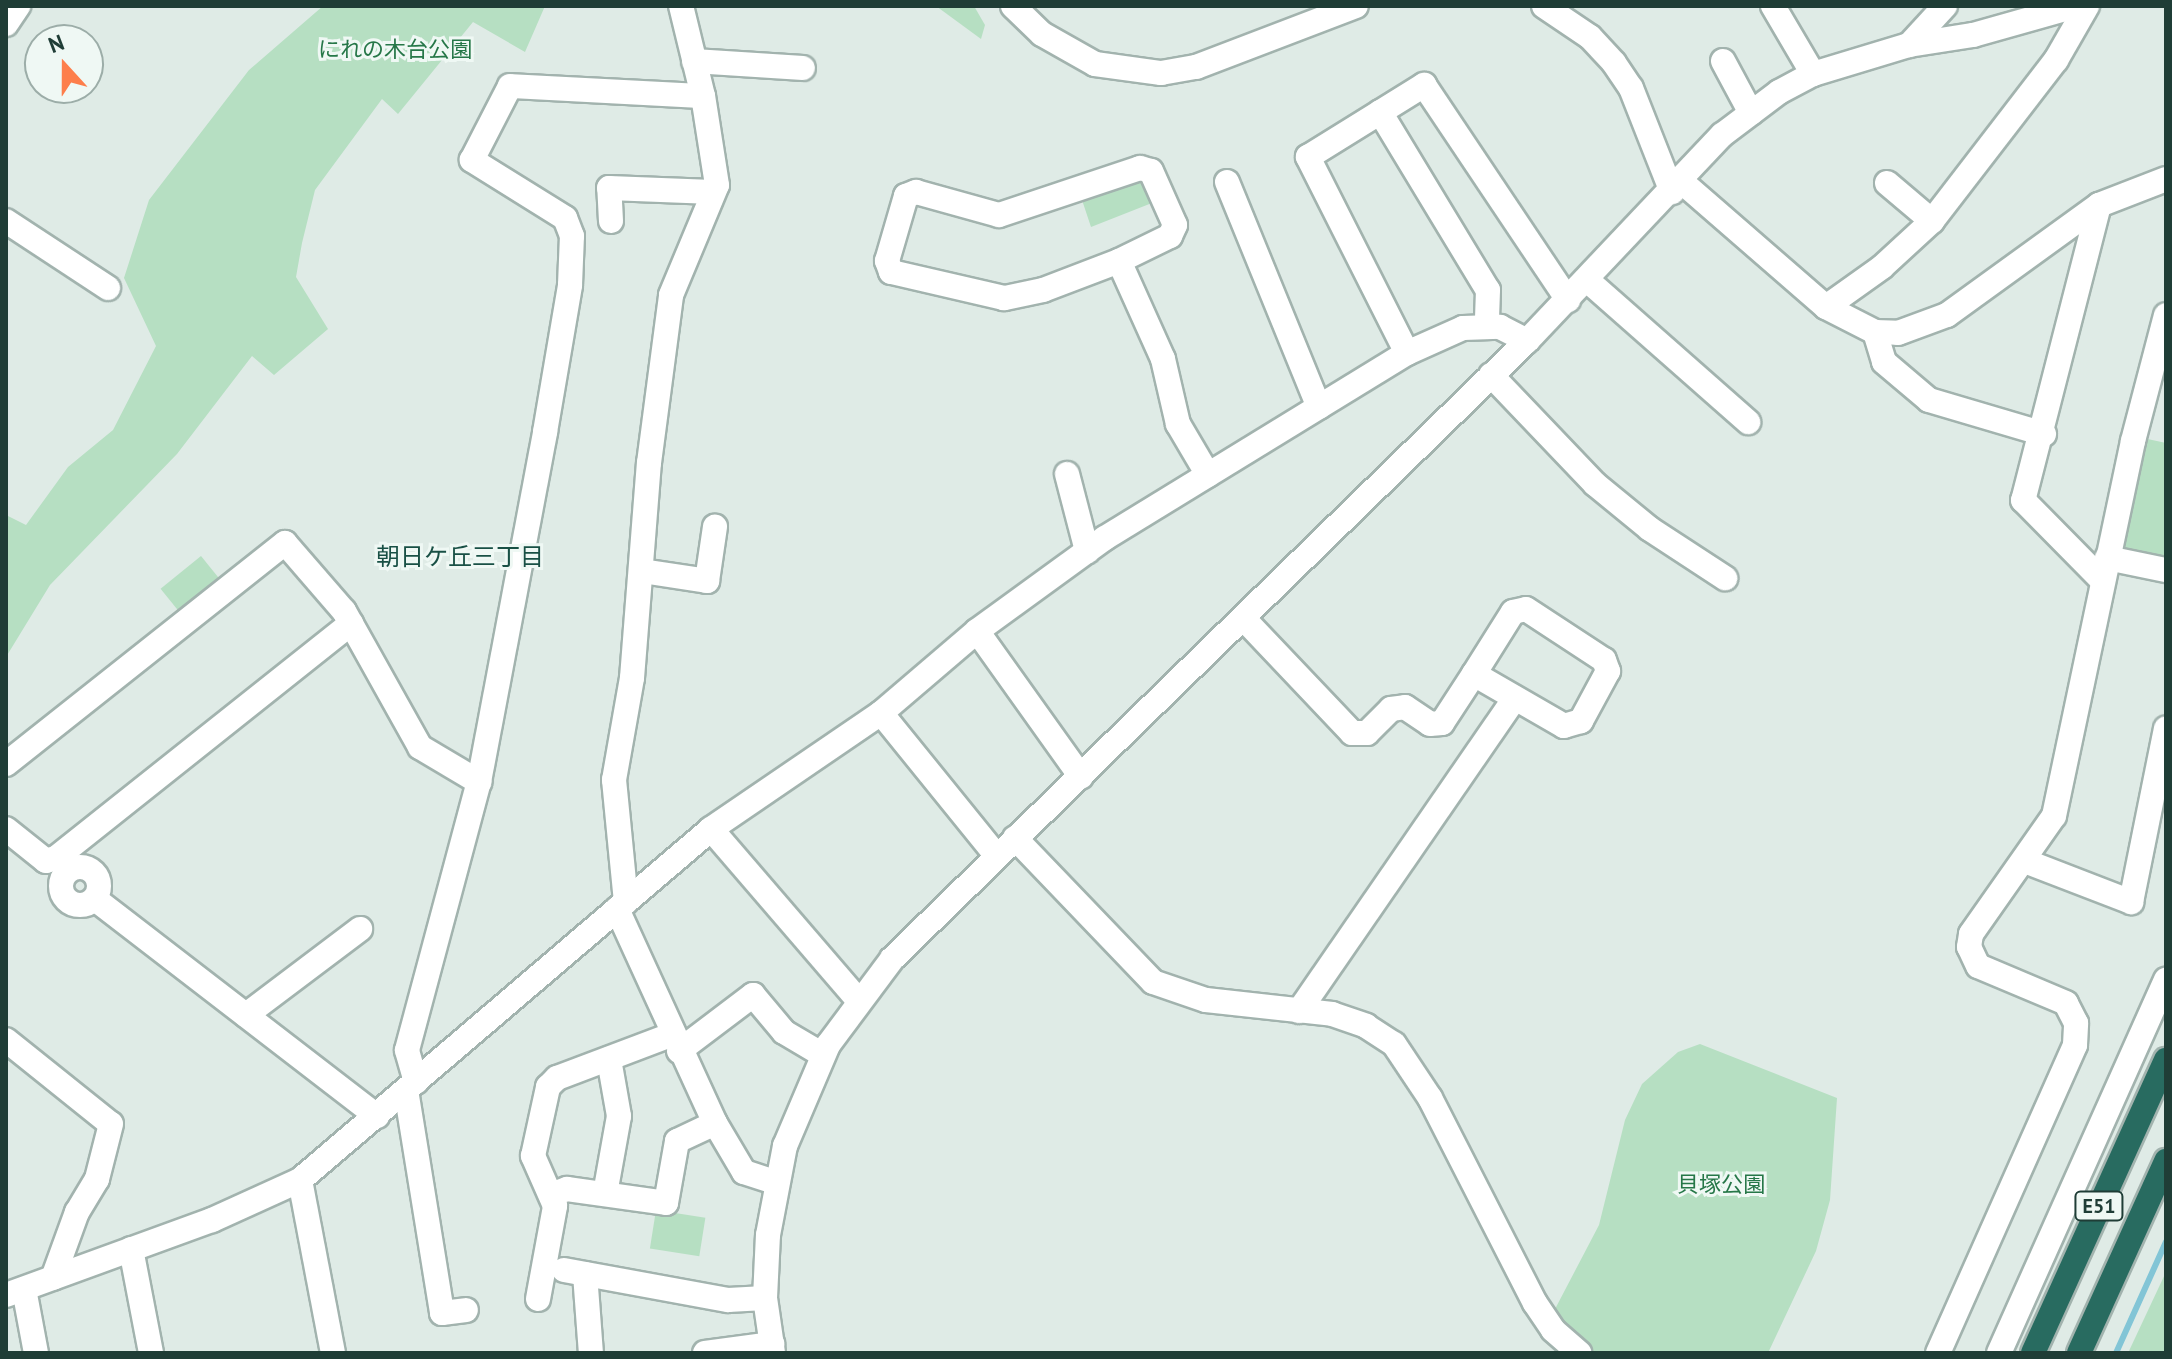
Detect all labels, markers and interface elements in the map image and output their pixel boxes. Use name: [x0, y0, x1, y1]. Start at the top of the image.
north arrow: [24, 24, 104, 104]
text: N: [44, 28, 68, 59]
park label: にれの木台公園: [318, 37, 472, 63]
district label: 朝日ケ丘三丁目: [376, 543, 544, 571]
park label: 貝塚公園: [1677, 1172, 1765, 1198]
road number: E51: [2073, 1190, 2125, 1222]

